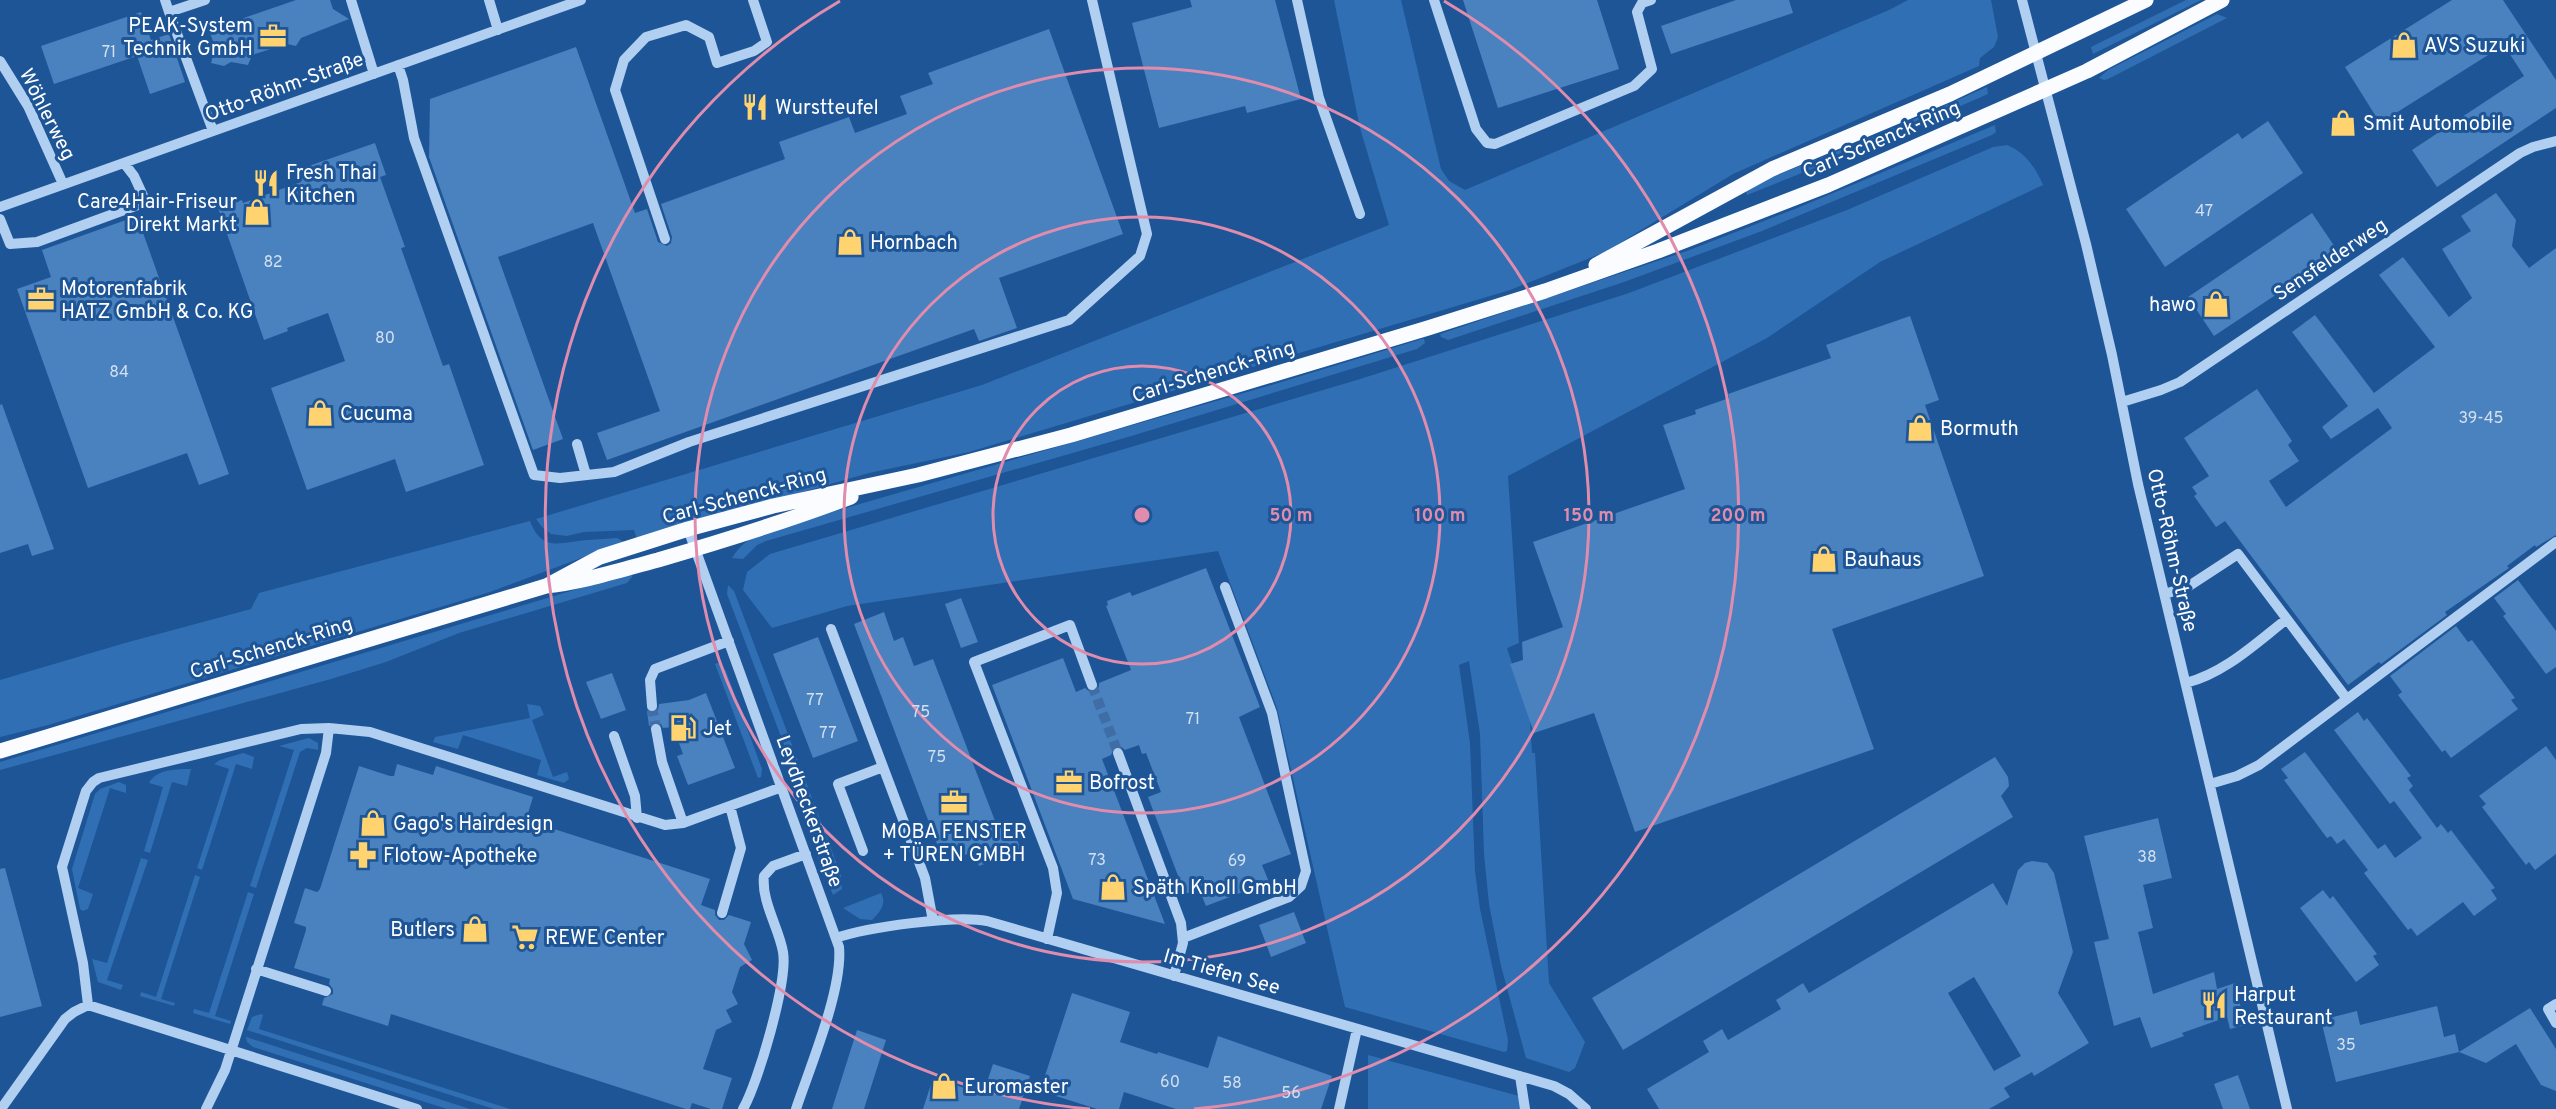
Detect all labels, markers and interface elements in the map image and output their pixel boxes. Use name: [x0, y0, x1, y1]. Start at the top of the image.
place label: PEAK-System Technik GmbH: [123, 14, 253, 63]
office icon: PEAK-System Technik GmbH: [258, 21, 288, 51]
shop icon: AVS Suzuki: [2389, 30, 2419, 60]
place label: AVS Suzuki: [2424, 34, 2525, 60]
house number: 71: [102, 43, 116, 63]
street label: Otto-Röhm-Straße: [202, 47, 368, 129]
street label: Wöhlerweg: [12, 65, 80, 165]
restaurant icon: Wurstteufel: [740, 92, 770, 122]
place label: Wurstteufel: [775, 96, 879, 122]
street label: Carl-Schenck-Ring: [1799, 96, 1965, 186]
shop icon: Smit Automobile: [2328, 108, 2358, 138]
place label: Smit Automobile: [2363, 112, 2512, 138]
place label: Fresh Thai Kitchen: [286, 161, 377, 210]
restaurant icon: Fresh Thai Kitchen: [251, 168, 281, 198]
place label: Care4Hair-Friseur Direkt Markt: [77, 190, 237, 239]
shop icon: Care4Hair-Friseur Direkt Markt: [242, 197, 272, 227]
house number: 47: [2195, 202, 2213, 222]
street label: Sensfelderweg: [2269, 213, 2393, 308]
shop icon: Hornbach: [835, 227, 865, 257]
place label: Hornbach: [870, 231, 958, 257]
house number: 82: [263, 253, 283, 273]
place label: Motorenfabrik HATZ GmbH & Co. KG: [61, 277, 254, 326]
office icon: Motorenfabrik HATZ GmbH & Co. KG: [26, 284, 56, 314]
shop icon: hawo: [2201, 289, 2231, 319]
place label: hawo: [2149, 293, 2196, 319]
house number: 80: [375, 329, 395, 349]
street label: Carl-Schenck-Ring: [1129, 336, 1298, 410]
house number: 84: [109, 363, 129, 383]
shop icon: Cucuma: [305, 398, 335, 428]
place label: Cucuma: [340, 402, 413, 428]
house number: 39-45: [2458, 409, 2504, 429]
shop icon: Bormuth: [1905, 413, 1935, 443]
place label: Bormuth: [1940, 417, 2019, 443]
street label: Carl-Schenck-Ring: [659, 462, 830, 531]
street label: Otto-Röhm-Straße: [2140, 466, 2203, 635]
centre of rings: [1132, 505, 1152, 525]
text: 50 m: [1269, 505, 1313, 528]
text: 100 m: [1414, 505, 1466, 528]
text: 150 m: [1564, 505, 1614, 528]
text: 200 m: [1710, 505, 1766, 528]
shop icon: Bauhaus: [1809, 544, 1839, 574]
place label: Bauhaus: [1844, 548, 1922, 574]
street label: Carl-Schenck-Ring: [187, 612, 356, 686]
house number: 77: [806, 691, 824, 711]
house number: 75: [912, 703, 930, 723]
house number: 71: [1186, 710, 1200, 730]
fuel station icon: Jet: [668, 713, 698, 743]
place label: Jet: [703, 717, 732, 743]
house number: 77: [819, 724, 837, 744]
street label: Leydheckerstraße: [769, 732, 848, 891]
house number: 75: [928, 748, 946, 768]
office icon: Bofrost: [1054, 767, 1084, 797]
place label: Bofrost: [1089, 771, 1155, 797]
office icon: MOBA FENSTER + TÜREN GMBH: [939, 787, 969, 817]
shop icon: Gago's Hairdesign: [358, 808, 388, 838]
place label: Gago's Hairdesign: [393, 812, 553, 838]
place label: MOBA FENSTER + TÜREN GMBH: [881, 820, 1027, 869]
pharmacy icon: Flotow-Apotheke: [348, 840, 378, 870]
place label: Flotow-Apotheke: [383, 844, 537, 870]
house number: 38: [2137, 848, 2157, 868]
house number: 73: [1088, 851, 1106, 871]
house number: 69: [1228, 852, 1246, 872]
shop icon: Späth Knoll GmbH: [1098, 872, 1128, 902]
place label: Späth Knoll GmbH: [1133, 876, 1297, 902]
shop icon: Butlers: [460, 914, 490, 944]
place label: Butlers: [390, 918, 455, 944]
supermarket icon: REWE Center: [510, 922, 540, 952]
place label: REWE Center: [545, 926, 665, 952]
street label: Im Tiefen See: [1160, 944, 1283, 1002]
place label: Harput Restaurant: [2234, 983, 2333, 1032]
restaurant icon: Harput Restaurant: [2199, 990, 2229, 1020]
house number: 35: [2336, 1036, 2356, 1056]
shop icon: Euromaster: [929, 1071, 959, 1101]
house number: 60: [1160, 1073, 1180, 1093]
house number: 58: [1222, 1074, 1242, 1094]
place label: Euromaster: [964, 1075, 1069, 1101]
house number: 56: [1281, 1084, 1301, 1104]

